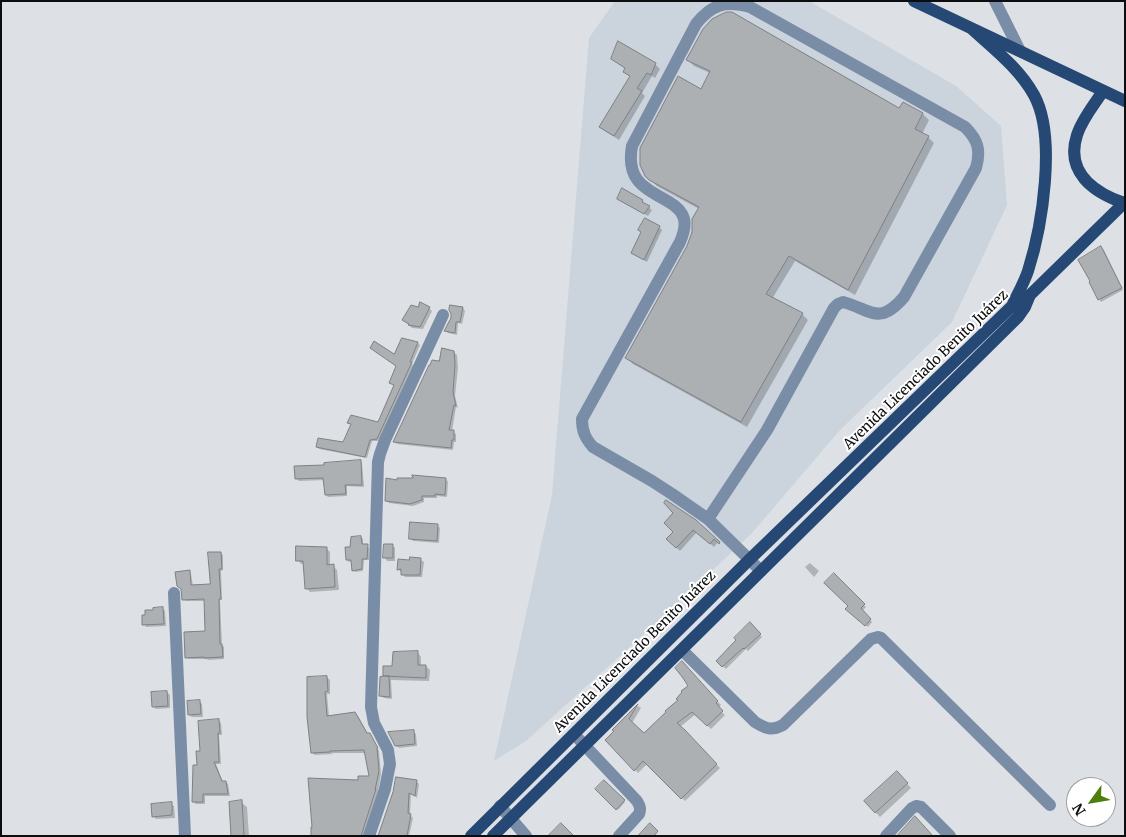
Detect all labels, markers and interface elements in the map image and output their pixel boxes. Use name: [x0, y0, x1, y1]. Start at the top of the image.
street label: Avenida Licenciado Benito Juárez: [840, 287, 1012, 453]
street label: Avenida Licenciado Benito Juárez: [551, 568, 719, 736]
north arrow: [1066, 777, 1116, 827]
text: N: [1069, 800, 1090, 819]

